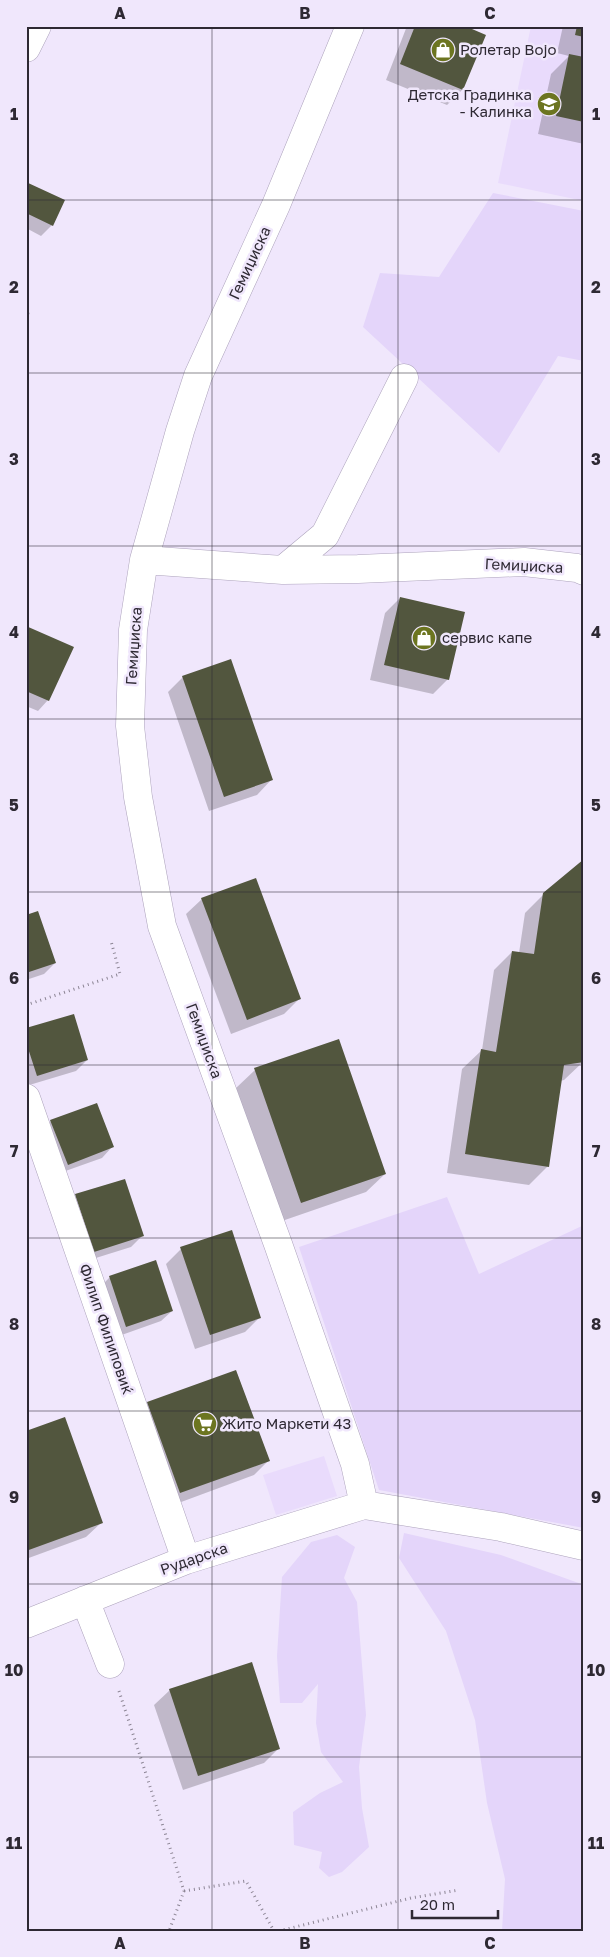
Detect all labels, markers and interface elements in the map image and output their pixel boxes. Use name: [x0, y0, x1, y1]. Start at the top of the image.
text: A: [114, 3, 126, 23]
text: B: [299, 3, 311, 23]
text: C: [484, 3, 496, 23]
shop icon: Ролетар Војо: [430, 37, 456, 63]
place label: Ролетар Војо: [460, 40, 556, 58]
place label: Детска Градинка - Калинка: [408, 85, 532, 120]
school or university icon: Детска Градинка - Калинка: [536, 91, 562, 117]
text: 1: [10, 104, 18, 124]
text: 1: [592, 104, 600, 124]
street label: Гемиџиска: [224, 223, 274, 302]
text: 2: [9, 277, 19, 297]
text: 2: [591, 277, 601, 297]
text: 3: [9, 449, 19, 469]
text: 3: [591, 449, 601, 469]
street label: Гемиџиска: [484, 554, 564, 576]
street label: Гемиџиска: [121, 606, 145, 686]
text: 4: [9, 622, 19, 642]
text: 4: [591, 622, 601, 642]
shop icon: сервис капе: [411, 625, 437, 651]
place label: сервис капе: [442, 628, 533, 646]
text: 5: [9, 795, 19, 815]
text: 5: [591, 795, 601, 815]
text: 6: [9, 968, 19, 988]
text: 6: [591, 968, 601, 988]
street label: Гемиџиска: [183, 1001, 227, 1081]
text: 7: [10, 1141, 19, 1161]
text: 7: [592, 1141, 601, 1161]
street label: Филип Филиповиќ: [76, 1261, 138, 1397]
text: 8: [9, 1314, 19, 1334]
text: 8: [591, 1314, 601, 1334]
supermarket icon: Жито Маркети 43: [192, 1411, 218, 1437]
place label: Жито Маркети 43: [222, 1414, 351, 1432]
text: 9: [9, 1487, 19, 1507]
text: 9: [591, 1487, 601, 1507]
street label: Рударска: [158, 1538, 230, 1578]
text: 10: [5, 1660, 23, 1680]
text: 10: [587, 1660, 605, 1680]
text: 11: [6, 1833, 22, 1853]
text: 11: [588, 1833, 604, 1853]
scale bar: [412, 1887, 499, 1919]
text: 20 m: [420, 1895, 455, 1913]
text: A: [114, 1933, 126, 1953]
text: B: [299, 1933, 311, 1953]
text: C: [484, 1933, 496, 1953]

